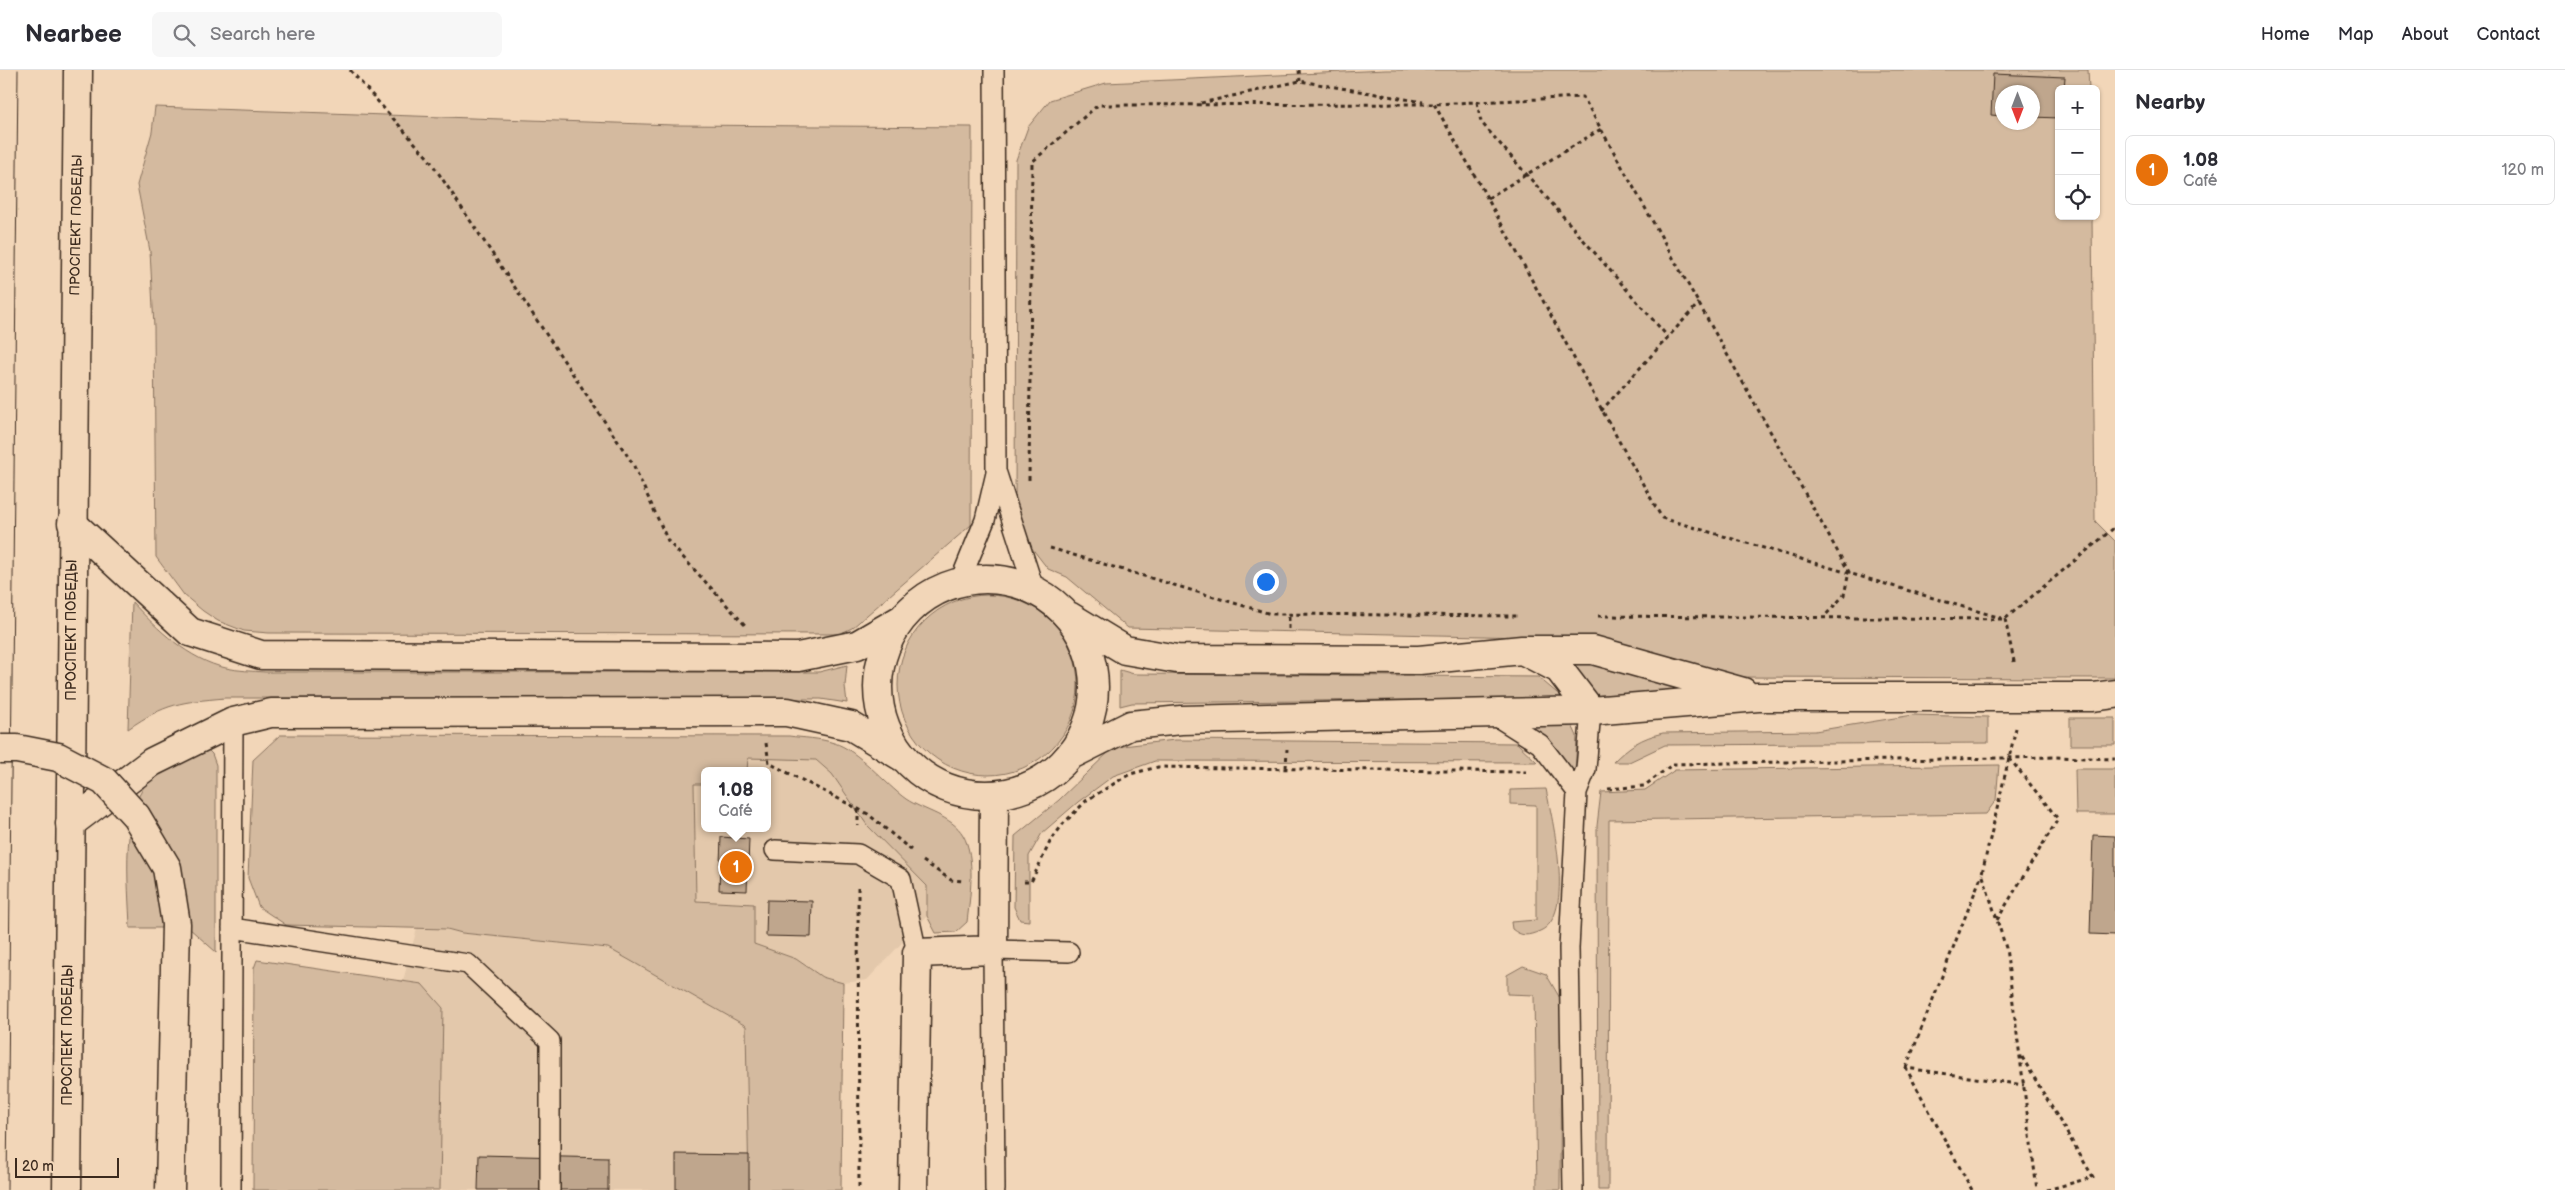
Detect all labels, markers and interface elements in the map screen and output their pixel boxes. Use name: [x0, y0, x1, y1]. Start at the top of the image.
search box: [152, 12, 502, 57]
text: Nearbee: [25, 20, 122, 49]
icon: search: [170, 21, 198, 49]
text: Search here: [210, 23, 315, 46]
text: Home: [2261, 24, 2310, 45]
text: Map: [2338, 24, 2374, 45]
text: About: [2402, 24, 2449, 45]
text: Contact: [2477, 24, 2540, 45]
north arrow: [1995, 85, 2040, 130]
map controls: [2055, 85, 2100, 220]
button: +: [2055, 85, 2100, 130]
text: Nearby: [2135, 90, 2205, 115]
button: −: [2055, 130, 2100, 175]
text: 1.08: [2183, 149, 2218, 172]
street label: ПРОСПЕКТ ПОБЕДЫ: [66, 154, 86, 296]
text: 1: [2149, 161, 2155, 180]
text: 120 m: [2501, 161, 2544, 180]
text: Café: [2183, 172, 2217, 191]
button: locate: [2055, 175, 2100, 220]
street label: ПРОСПЕКТ ПОБЕДЫ: [63, 559, 80, 701]
your location: [1253, 569, 1279, 595]
popup: [701, 767, 771, 832]
text: 1.08: [718, 779, 754, 802]
text: Café: [718, 802, 753, 821]
pin: 1: [720, 848, 752, 886]
street label: ПРОСПЕКТ ПОБЕДЫ: [59, 964, 76, 1106]
scale bar: [15, 1155, 119, 1178]
text: 20 m: [22, 1158, 54, 1175]

